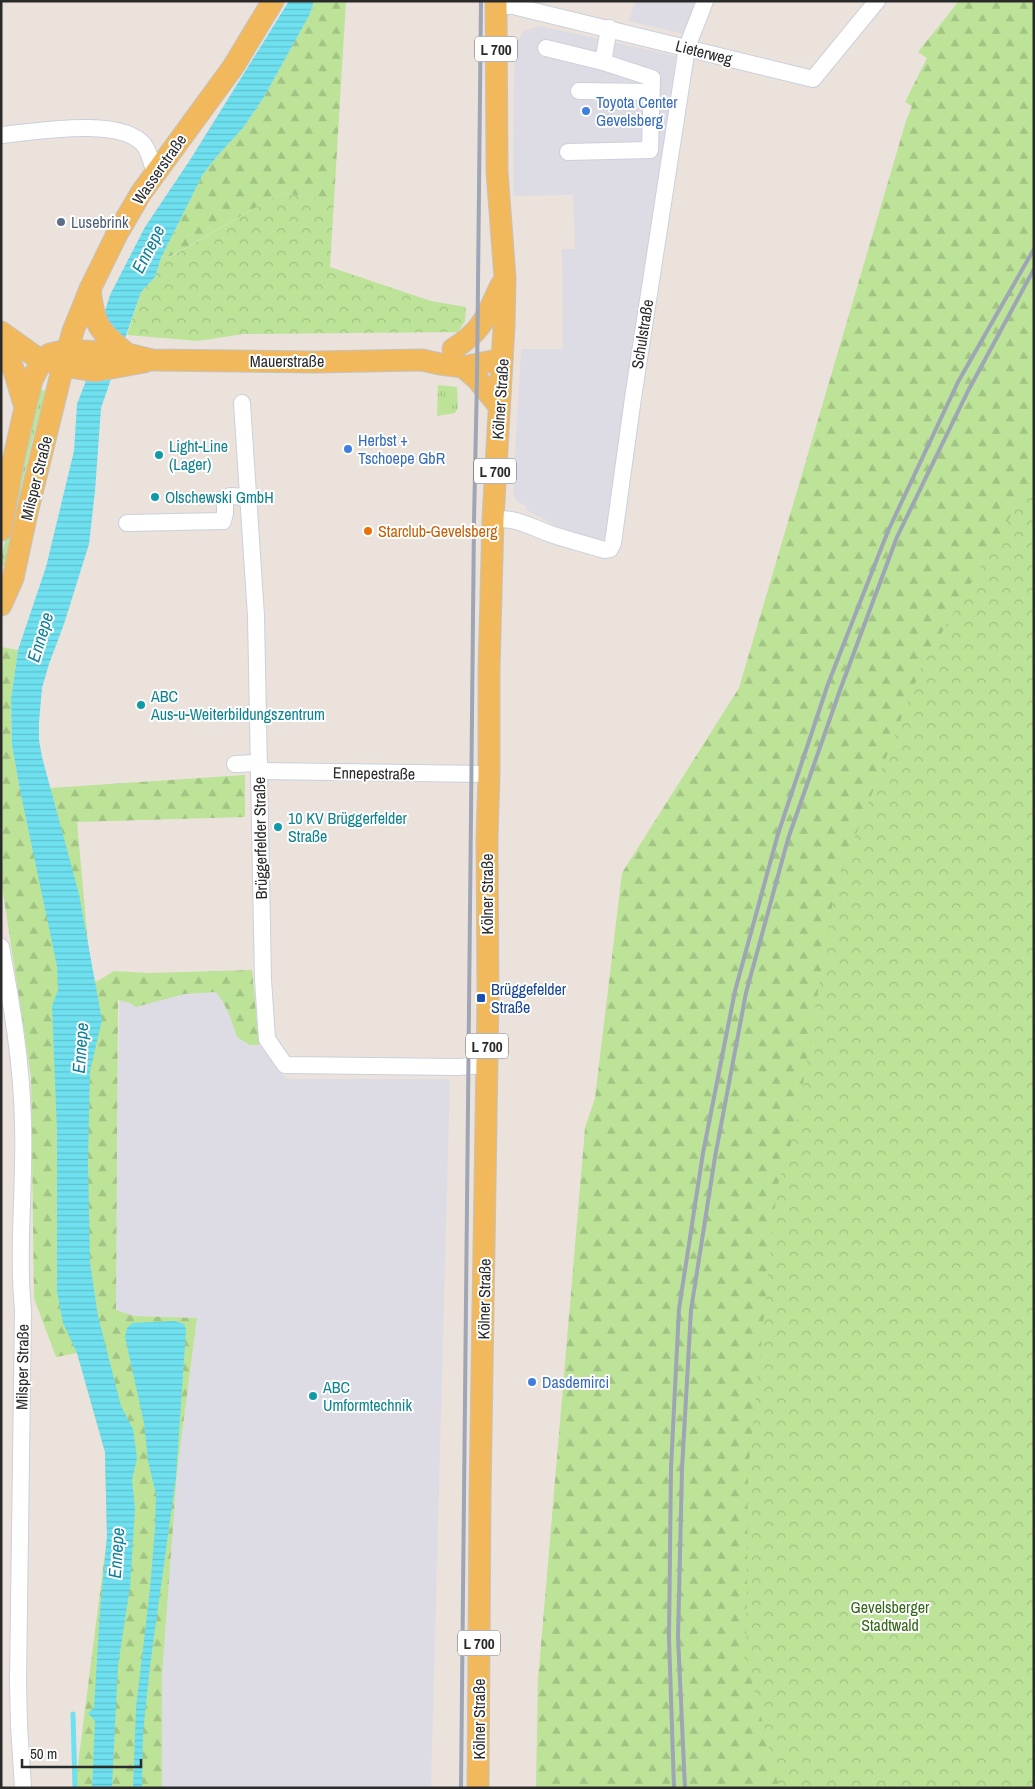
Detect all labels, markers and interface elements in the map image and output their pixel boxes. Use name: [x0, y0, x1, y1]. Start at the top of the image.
street label: Lieterweg: [673, 34, 735, 70]
road number: L 700: [475, 36, 517, 62]
place label: Toyota Center Gevelsberg: [596, 91, 678, 131]
marker: Toyota Center Gevelsberg: [580, 105, 592, 117]
street label: Wasserstraße: [127, 129, 191, 209]
place label: Lusebrink: [71, 211, 129, 233]
marker: Lusebrink: [55, 216, 67, 228]
water label: Ennepe: [125, 221, 171, 277]
street label: Schulstraße: [626, 298, 658, 370]
street label: Mauerstraße: [250, 350, 324, 372]
street label: Kölner Straße: [486, 358, 514, 440]
place label: Herbst + Tschoepe GbR: [358, 429, 446, 469]
street label: Milsper Straße: [15, 434, 57, 522]
place label: Light-Line (Lager): [169, 435, 228, 475]
marker: Herbst + Tschoepe GbR: [342, 443, 354, 455]
marker: Light-Line (Lager): [153, 449, 165, 461]
road number: L 700: [474, 458, 516, 484]
place label: Olschewski GmbH: [165, 486, 274, 508]
marker: Olschewski GmbH: [149, 491, 161, 503]
place label: Starclub-Gevelsberg: [378, 520, 498, 542]
marker: Starclub-Gevelsberg: [362, 525, 374, 537]
water label: Ennepe: [21, 609, 59, 665]
place label: ABC Aus-u-Weiterbildungszentrum: [150, 685, 325, 725]
marker: ABC Aus-u-Weiterbildungszentrum: [135, 699, 147, 711]
street label: Ennepestraße: [333, 761, 415, 785]
street label: Brüggerfelder Straße: [248, 777, 272, 899]
place label: 10 KV Brüggerfelder Straße: [288, 807, 408, 847]
marker: 10 KV Brüggerfelder Straße: [272, 821, 284, 833]
street label: Kölner Straße: [476, 854, 498, 934]
place label: Brüggefelder Straße: [491, 978, 567, 1018]
marker: Brüggefelder Straße: [475, 992, 487, 1004]
water label: Ennepe: [66, 1022, 94, 1074]
road number: L 700: [466, 1034, 508, 1058]
street label: Kölner Straße: [472, 1258, 496, 1340]
street label: Milsper Straße: [10, 1324, 34, 1410]
place label: Dasdemirci: [542, 1371, 609, 1393]
place label: ABC Umformtechnik: [322, 1376, 412, 1416]
marker: Dasdemirci: [526, 1376, 538, 1388]
marker: ABC Umformtechnik: [307, 1390, 319, 1402]
water label: Ennepe: [102, 1527, 130, 1579]
park label: Gevelsberger Stadtwald: [851, 1596, 930, 1636]
road number: L 700: [458, 1630, 500, 1656]
street label: Kölner Straße: [468, 1679, 490, 1759]
scale bar: [22, 1736, 141, 1768]
text: 50 m: [30, 1743, 57, 1764]

